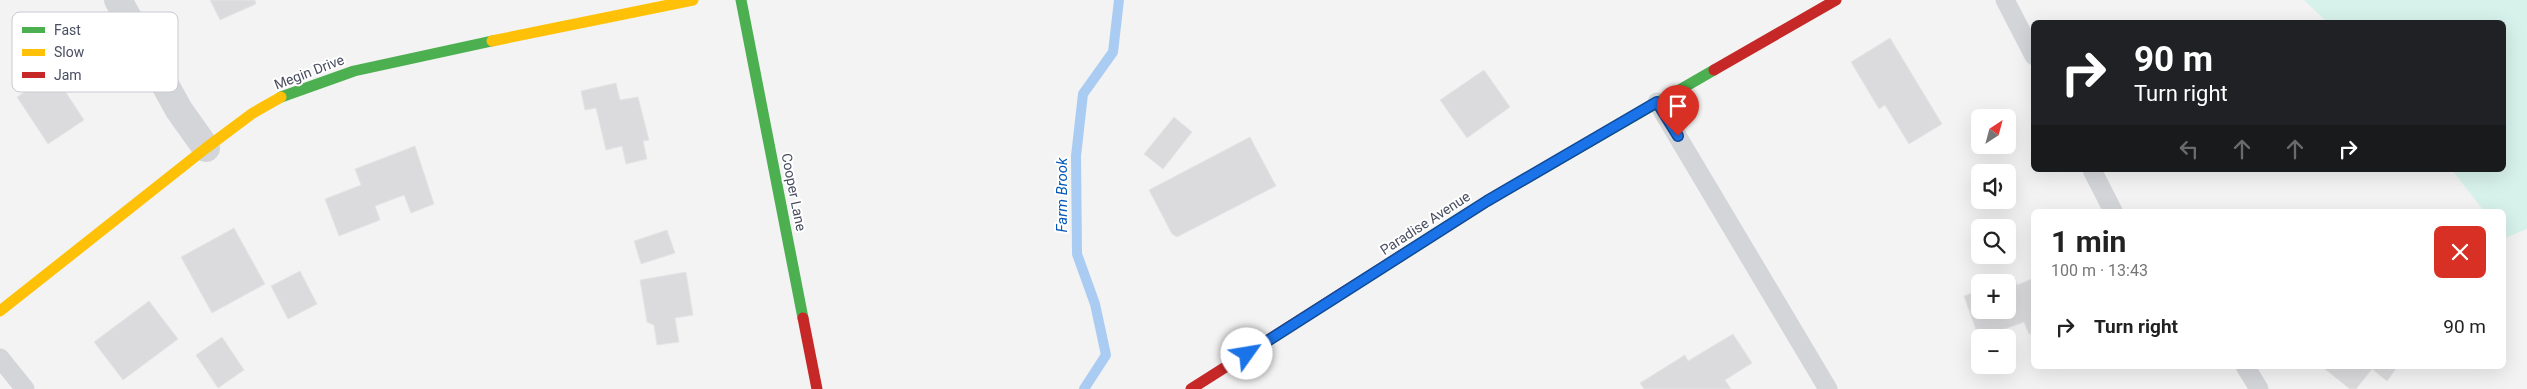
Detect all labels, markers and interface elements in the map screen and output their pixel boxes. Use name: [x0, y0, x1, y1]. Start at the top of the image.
legend: [12, 12, 178, 92]
text: Fast: [54, 22, 81, 38]
text: 90 m: [2134, 39, 2213, 80]
icon: right: [2051, 40, 2116, 105]
text: Slow: [54, 44, 85, 60]
street label: Megin Drive: [272, 51, 346, 93]
text: Jam: [54, 67, 82, 83]
text: Turn right: [2134, 81, 2228, 106]
pin: [1657, 85, 1699, 136]
icon: arrive: [1664, 92, 1692, 120]
north arrow: [1971, 109, 2016, 154]
map controls: [1971, 109, 2016, 374]
icon: left: [2175, 135, 2203, 163]
icon: ahead: [2228, 135, 2256, 163]
icon: ahead: [2281, 135, 2309, 163]
icon: right: [2334, 135, 2362, 163]
street label: Cooper Lane: [779, 152, 809, 232]
water label: Farm Brook: [1053, 157, 1071, 232]
button: sound: [1971, 164, 2016, 209]
street label: Paradise Avenue: [1377, 188, 1473, 258]
button: search: [1971, 219, 2016, 264]
text: 1 min: [2051, 224, 2126, 259]
button: close: [2434, 226, 2486, 278]
text: 100 m · 13:43: [2051, 261, 2148, 280]
button: +: [1971, 274, 2016, 319]
icon: right: [2051, 313, 2079, 341]
text: Turn right: [2094, 315, 2178, 338]
text: 90 m: [2443, 315, 2486, 338]
position arrow: [1220, 327, 1272, 379]
button: −: [1971, 329, 2016, 374]

